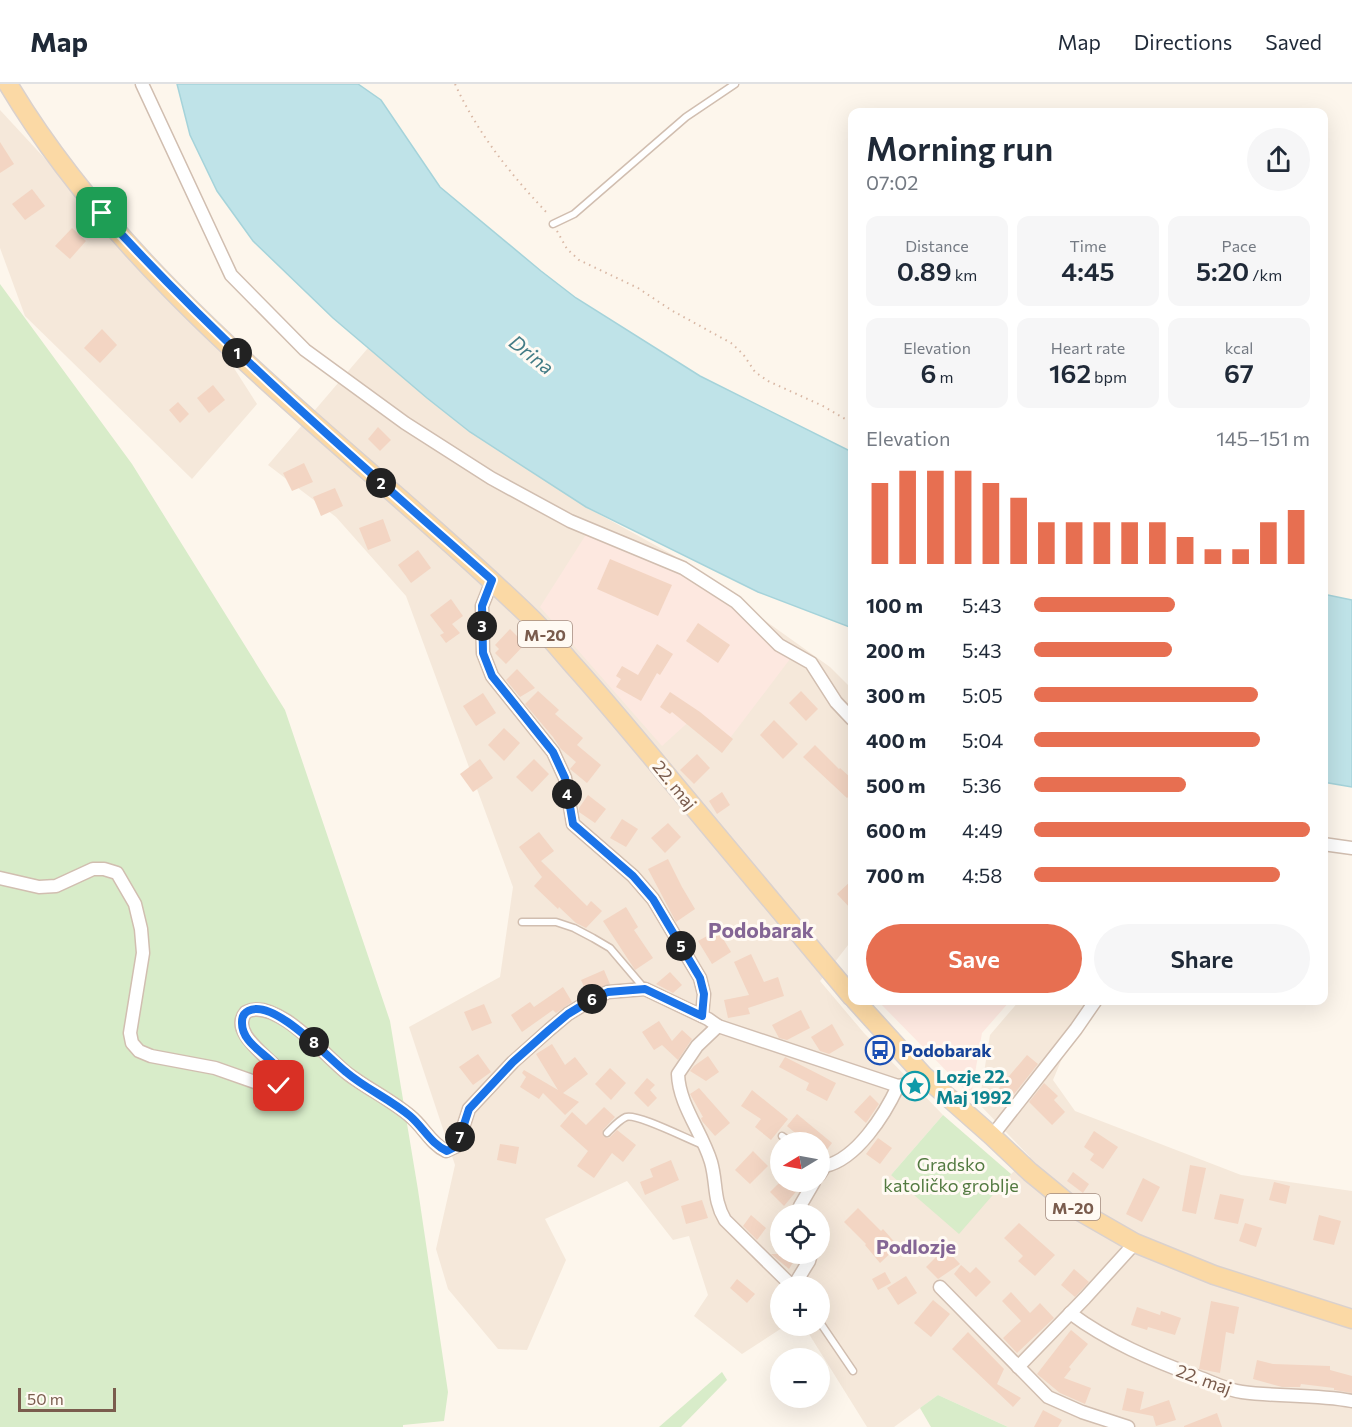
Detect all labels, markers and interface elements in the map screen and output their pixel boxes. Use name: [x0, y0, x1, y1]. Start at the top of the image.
text: Map: [30, 24, 88, 58]
text: Map: [1058, 29, 1101, 54]
text: Directions: [1134, 29, 1232, 54]
text: Saved: [1265, 29, 1322, 54]
text: Morning run: [866, 127, 1053, 168]
button: share: [1247, 128, 1310, 191]
text: 07:02: [866, 170, 918, 194]
pin: [76, 187, 127, 238]
icon: arrive: [85, 196, 118, 229]
text: Distance: [905, 236, 969, 255]
text: Time: [1070, 236, 1106, 255]
text: Pace: [1222, 236, 1256, 255]
text: 0.89: [897, 255, 952, 286]
text: 4:45: [1061, 255, 1115, 286]
text: 5:20: [1196, 255, 1249, 286]
text: km: [952, 265, 977, 284]
text: /km: [1249, 265, 1282, 284]
water label: Drina: [505, 329, 559, 379]
pin: 1: [222, 338, 252, 368]
text: Elevation: [903, 338, 971, 357]
text: Heart rate: [1051, 338, 1125, 357]
text: kcal: [1225, 338, 1253, 357]
text: 1: [233, 343, 241, 362]
text: 6: [921, 357, 936, 388]
text: 162: [1049, 357, 1091, 388]
text: 67: [1224, 357, 1254, 388]
text: m: [936, 367, 953, 386]
text: bpm: [1091, 367, 1127, 386]
text: Elevation: [866, 426, 951, 450]
text: 145–151 m: [1216, 426, 1310, 450]
pin: 2: [366, 468, 396, 498]
text: 2: [376, 473, 386, 492]
text: 100 m: [866, 593, 923, 617]
text: 5:43: [962, 593, 1002, 617]
pin: 3: [467, 611, 497, 641]
text: 3: [477, 616, 487, 635]
road number: M-20: [518, 621, 572, 647]
text: 200 m: [866, 638, 925, 662]
text: 5:43: [962, 638, 1002, 662]
text: 300 m: [866, 683, 926, 707]
text: 5:05: [962, 683, 1003, 707]
text: 400 m: [866, 728, 926, 752]
text: 5:04: [962, 728, 1003, 752]
street label: 22. maj: [648, 756, 702, 814]
text: 500 m: [866, 773, 926, 797]
text: 5:36: [962, 773, 1002, 797]
pin: 4: [552, 779, 582, 809]
text: 4: [562, 784, 572, 803]
text: 600 m: [866, 818, 926, 842]
text: 4:49: [962, 818, 1003, 842]
text: 700 m: [866, 863, 925, 887]
text: 4:58: [962, 863, 1002, 887]
district label: Podobarak: [708, 917, 814, 942]
button: Save: [866, 924, 1082, 993]
button: Share: [1094, 924, 1310, 993]
pin: 5: [666, 931, 696, 961]
text: 5: [676, 936, 686, 955]
pin: 6: [577, 984, 607, 1014]
text: 6: [587, 989, 597, 1008]
pin: 8: [299, 1027, 329, 1057]
text: 8: [309, 1032, 319, 1051]
bus stop icon: Podobarak: [864, 1034, 896, 1066]
place label: Podobarak: [901, 1039, 992, 1061]
pin: [253, 1060, 304, 1111]
place label: Lozje 22. Maj 1992: [936, 1065, 1012, 1108]
icon: check: [262, 1069, 295, 1102]
place icon: Lozje 22. Maj 1992: [899, 1070, 931, 1102]
pin: 7: [445, 1122, 475, 1152]
text: 7: [456, 1127, 464, 1146]
north arrow: [770, 1132, 830, 1192]
map controls: [770, 1132, 830, 1408]
park label: Gradsko katoličko groblje: [883, 1153, 1019, 1196]
road number: M-20: [1046, 1194, 1100, 1220]
button: locate: [770, 1204, 830, 1264]
district label: Podlozje: [876, 1234, 956, 1258]
button: +: [770, 1276, 830, 1336]
button: −: [770, 1348, 830, 1408]
street label: 22. maj: [1173, 1359, 1235, 1399]
scale bar: [18, 1385, 116, 1412]
text: 50 m: [27, 1389, 64, 1408]

